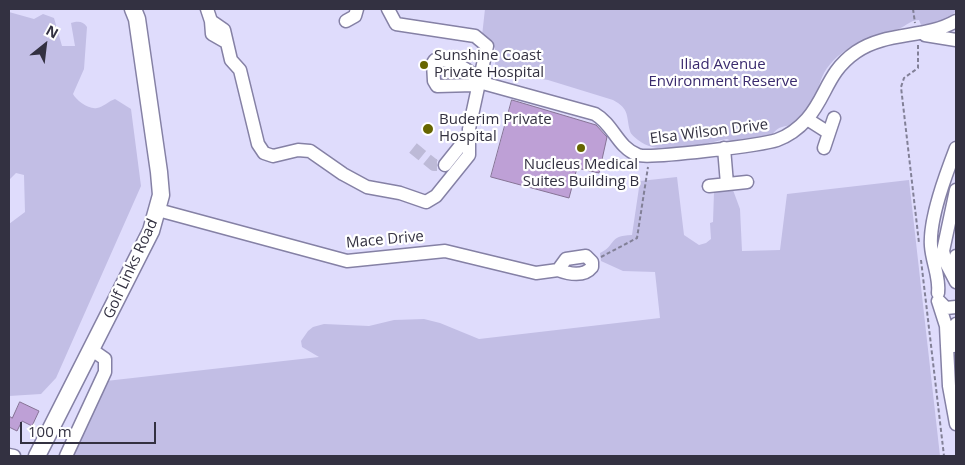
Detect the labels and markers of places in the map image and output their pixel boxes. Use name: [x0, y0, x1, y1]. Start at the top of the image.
place label: Sunshine Coast Private Hospital: [434, 47, 544, 82]
marker: Sunshine Coast Private Hospital: [418, 59, 430, 71]
place label: Buderim Private Hospital: [439, 111, 552, 146]
marker: Buderim Private Hospital: [421, 122, 435, 136]
marker: Nucleus Medical Suites Building B: [575, 142, 587, 154]
place label: Nucleus Medical Suites Building B: [523, 156, 639, 191]

